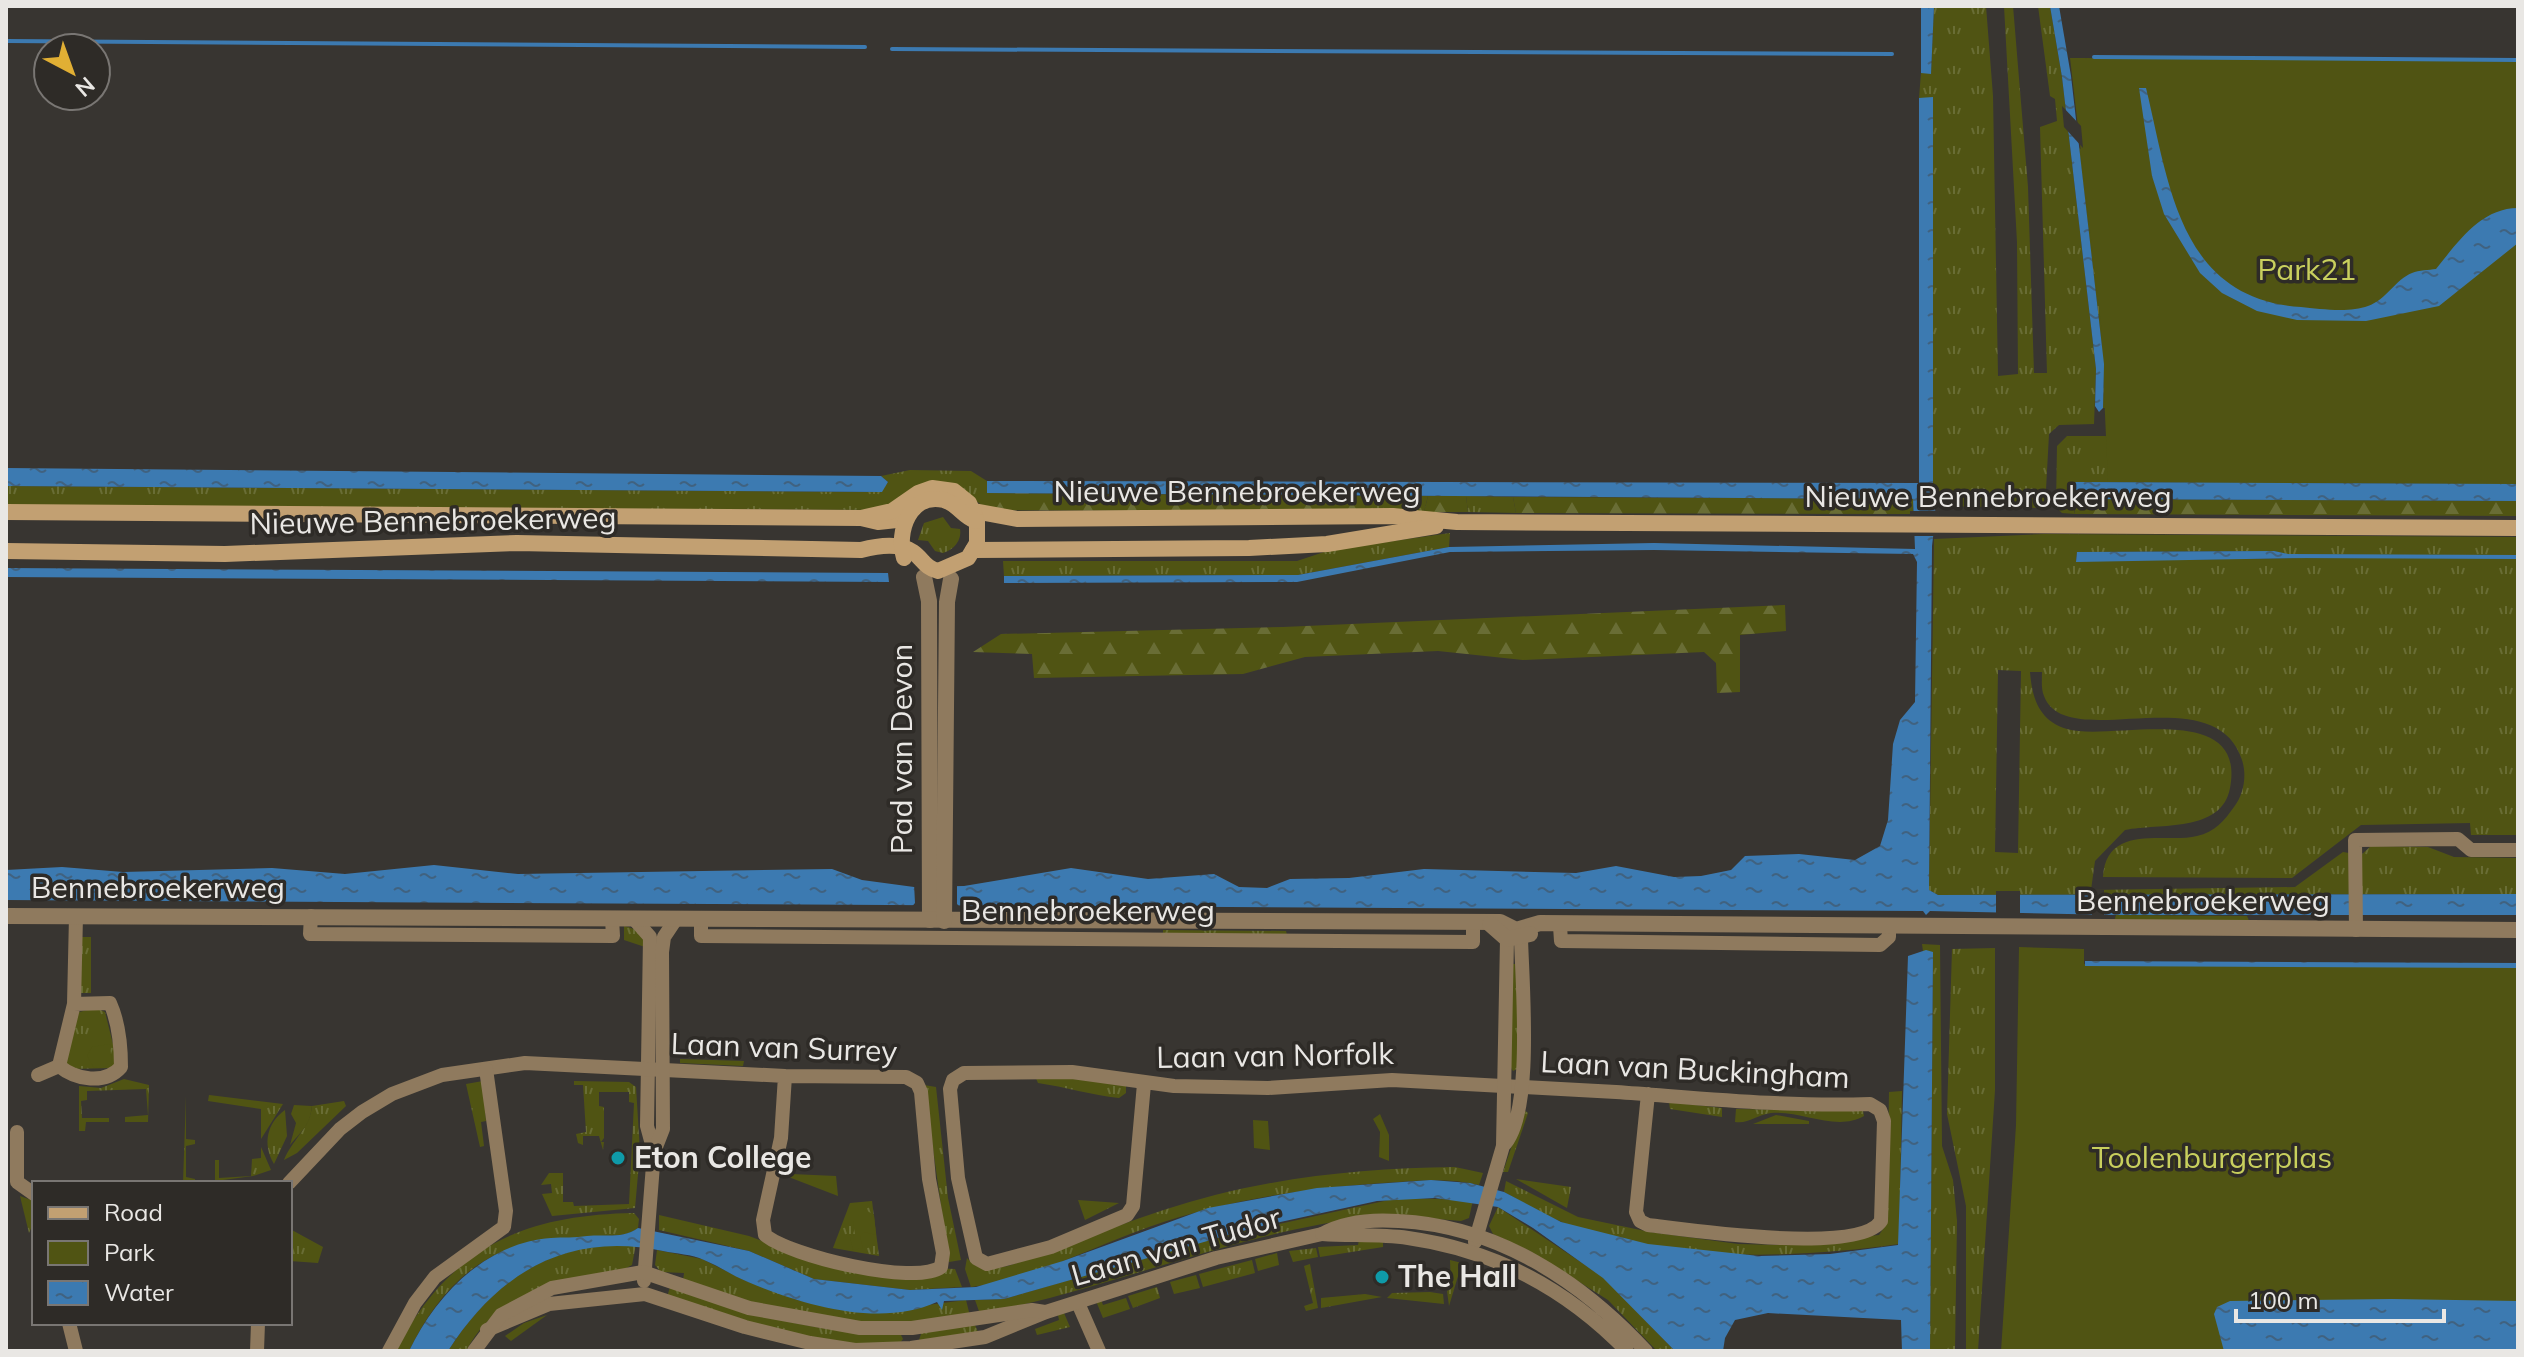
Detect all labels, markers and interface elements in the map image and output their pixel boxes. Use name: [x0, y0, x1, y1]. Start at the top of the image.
north arrow: [32, 32, 112, 112]
text: N: [70, 71, 101, 103]
park label: Park21: [2257, 250, 2357, 288]
street label: Nieuwe Bennebroekerweg: [1054, 472, 1420, 510]
street label: Nieuwe Bennebroekerweg: [1805, 477, 2171, 515]
street label: Nieuwe Bennebroekerweg: [249, 498, 617, 542]
street label: Pad van Devon: [882, 644, 920, 854]
street label: Bennebroekerweg: [31, 868, 285, 906]
street label: Bennebroekerweg: [2076, 881, 2330, 919]
street label: Bennebroekerweg: [961, 891, 1215, 929]
street label: Laan van Surrey: [670, 1024, 898, 1070]
street label: Laan van Norfolk: [1156, 1034, 1395, 1076]
street label: Laan van Buckingham: [1539, 1042, 1851, 1096]
place label: Eton College: [634, 1138, 811, 1176]
park label: Toolenburgerplas: [2092, 1138, 2332, 1176]
marker: Eton College: [609, 1149, 627, 1167]
legend: [32, 1181, 292, 1325]
text: Road: [104, 1197, 163, 1227]
street label: Laan van Tudor: [1067, 1198, 1285, 1294]
text: Park: [104, 1237, 155, 1267]
place label: The Hall: [1398, 1257, 1517, 1295]
marker: The Hall: [1373, 1268, 1391, 1286]
scale bar: [2236, 1273, 2444, 1323]
text: Water: [104, 1277, 174, 1307]
text: 100 m: [2248, 1285, 2319, 1315]

